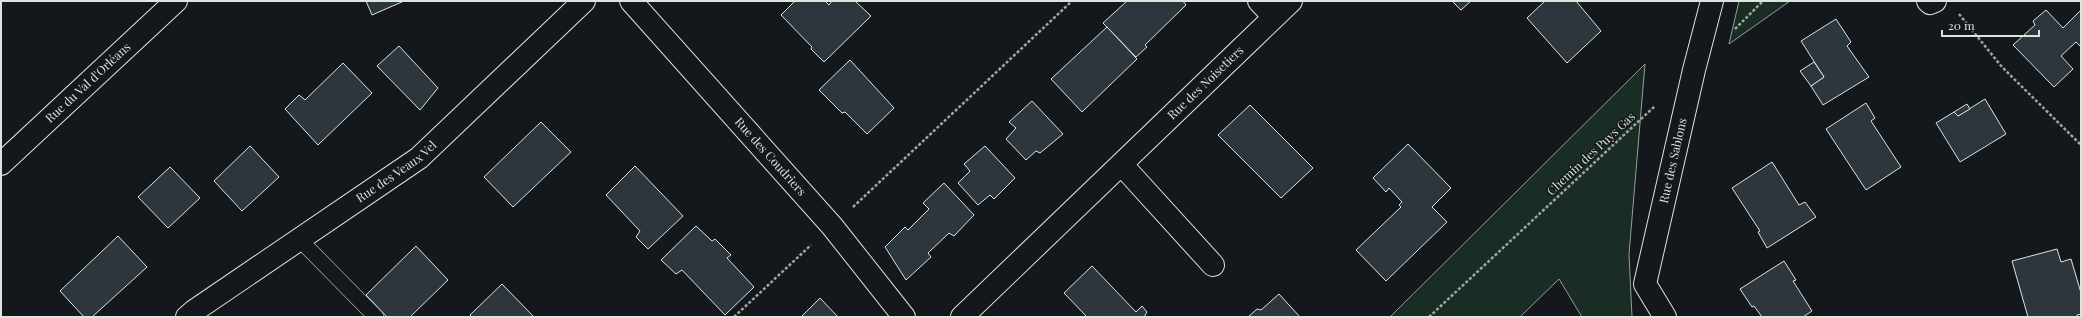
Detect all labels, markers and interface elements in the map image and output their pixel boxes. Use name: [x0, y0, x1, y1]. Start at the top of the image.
scale bar: [1942, 12, 2039, 38]
text: 20 m: [1948, 17, 1975, 33]
street label: Rue du Val d'Orléans: [41, 39, 133, 126]
street label: Rue des Noisetiers: [1164, 42, 1247, 122]
street label: Chemin des Puys Gas: [1543, 108, 1638, 198]
street label: Rue des Coudriers: [732, 114, 810, 199]
street label: Rue des Sablons: [1655, 116, 1690, 205]
street label: Rue des Veaux Vel: [353, 136, 440, 206]

